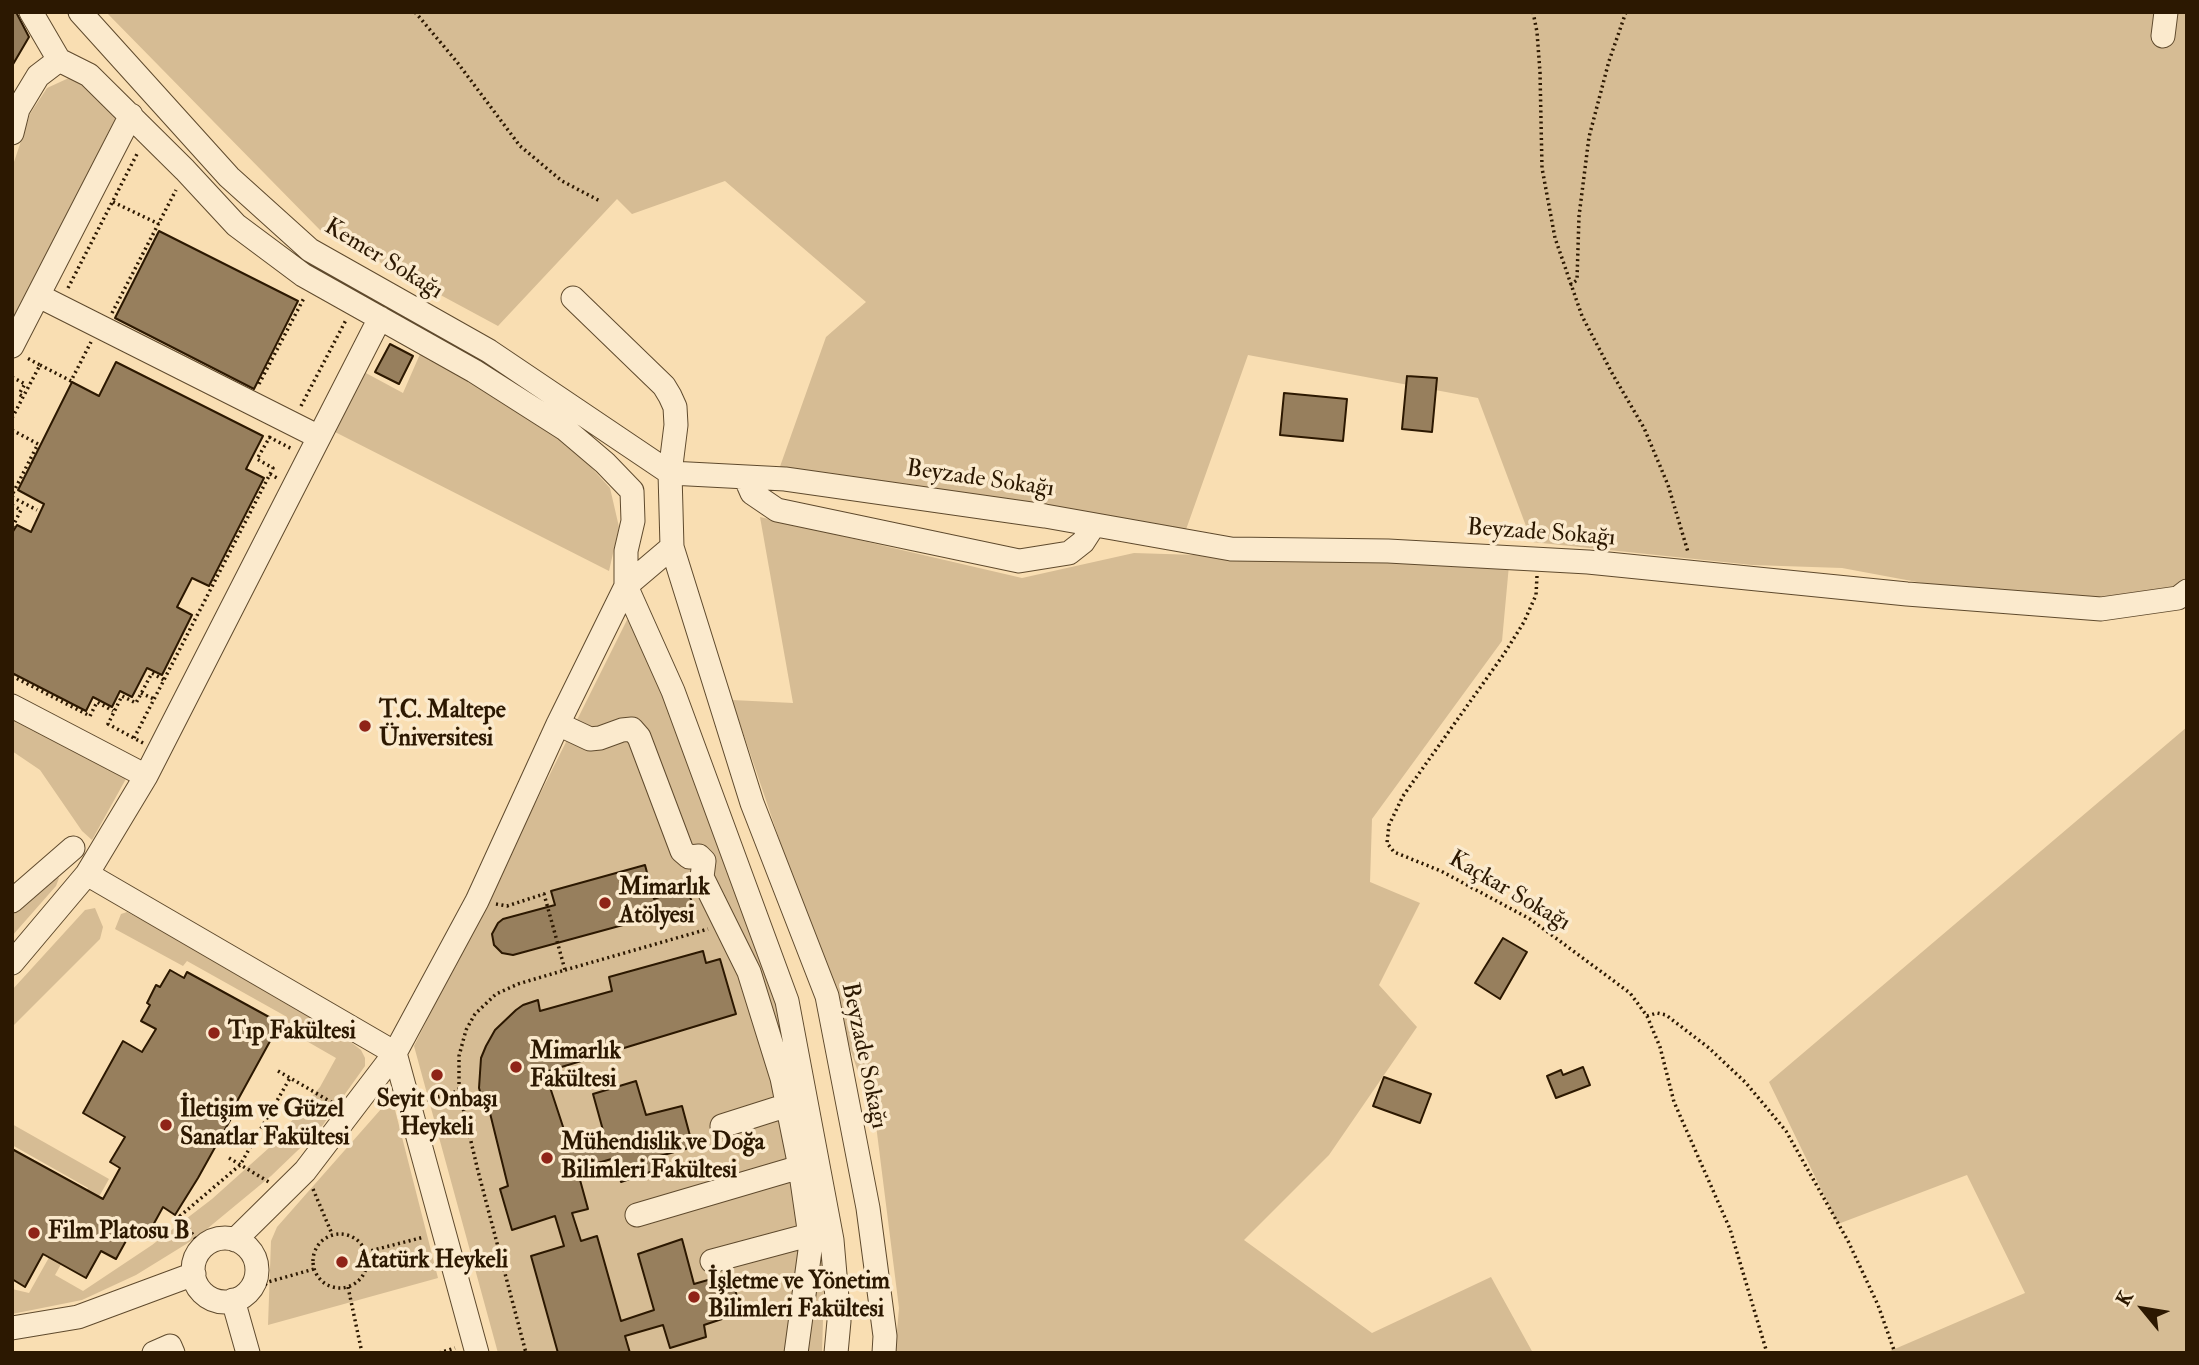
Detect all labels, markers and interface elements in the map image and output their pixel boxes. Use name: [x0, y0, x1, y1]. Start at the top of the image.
street label: Kemer Sokağı: [318, 213, 448, 307]
street label: Beyzade Sokağı: [904, 455, 1056, 505]
street label: Beyzade Sokağı: [1466, 514, 1616, 554]
place label: T.C. Maltepe Üniversitesi: [379, 698, 506, 754]
marker: T.C. Maltepe Üniversitesi: [357, 718, 373, 734]
street label: Kaçkar Sokağı: [1443, 846, 1575, 938]
place label: Mimarlık Atölyesi: [619, 875, 710, 931]
marker: Mimarlık Atölyesi: [597, 895, 613, 911]
street label: Beyzade Sokağı: [833, 980, 893, 1132]
place label: Tıp Fakültesi: [228, 1019, 356, 1047]
marker: Tıp Fakültesi: [206, 1025, 222, 1041]
place label: Mimarlık Fakültesi: [530, 1039, 621, 1095]
marker: Mimarlık Fakültesi: [508, 1059, 524, 1075]
marker: Seyit Onbaşı Heykeli: [429, 1067, 445, 1083]
place label: Seyit Onbaşı Heykeli: [376, 1087, 498, 1143]
place label: İletişim ve Güzel Sanatlar Fakültesi: [180, 1097, 350, 1153]
marker: İletişim ve Güzel Sanatlar Fakültesi: [158, 1117, 174, 1133]
place label: Mühendislik ve Doğa Bilimleri Fakültesi: [561, 1130, 765, 1186]
marker: Mühendislik ve Doğa Bilimleri Fakültesi: [539, 1150, 555, 1166]
place label: Film Platosu B: [48, 1219, 190, 1247]
marker: Film Platosu B: [26, 1225, 42, 1241]
place label: Atatürk Heykeli: [356, 1248, 508, 1276]
marker: Atatürk Heykeli: [334, 1254, 350, 1270]
place label: İşletme ve Yönetim Bilimleri Fakültesi: [708, 1269, 890, 1325]
north arrow: [2108, 1274, 2178, 1344]
text: K: [2111, 1287, 2139, 1310]
marker: İşletme ve Yönetim Bilimleri Fakültesi: [686, 1289, 702, 1305]

